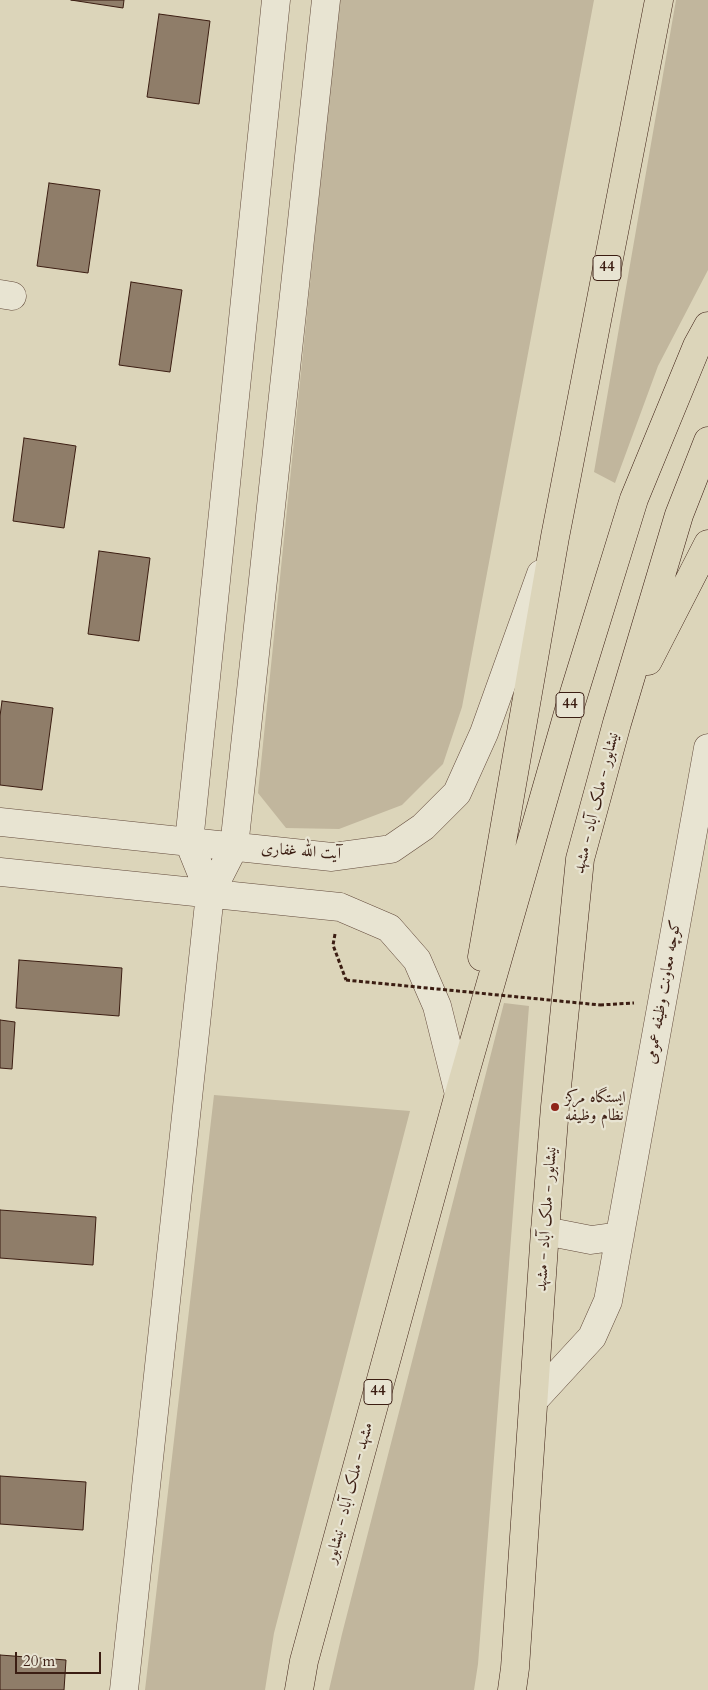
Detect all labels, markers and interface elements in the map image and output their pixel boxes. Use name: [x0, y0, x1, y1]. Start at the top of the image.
road number: 44: [593, 256, 621, 280]
road number: 44: [556, 692, 584, 718]
street label: نیشابور - ملک آباد - مشهد: [570, 730, 624, 876]
street label: آیت الله غفاری: [260, 840, 342, 864]
street label: کوچه معاونت وظیفه عمومی: [642, 919, 686, 1065]
place label: ایستگاه مرکز نظام وظیفه: [565, 1088, 626, 1126]
marker: ایستگاه مرکز نظام وظیفه: [549, 1101, 561, 1113]
street label: نیشابور - ملک آباد - مشهد: [532, 1146, 562, 1292]
road number: 44: [364, 1380, 392, 1404]
street label: مشهد - ملک آباد - نیشابور: [322, 1420, 378, 1566]
scale bar: [18, 1642, 104, 1674]
text: 20 m: [23, 1651, 55, 1671]

